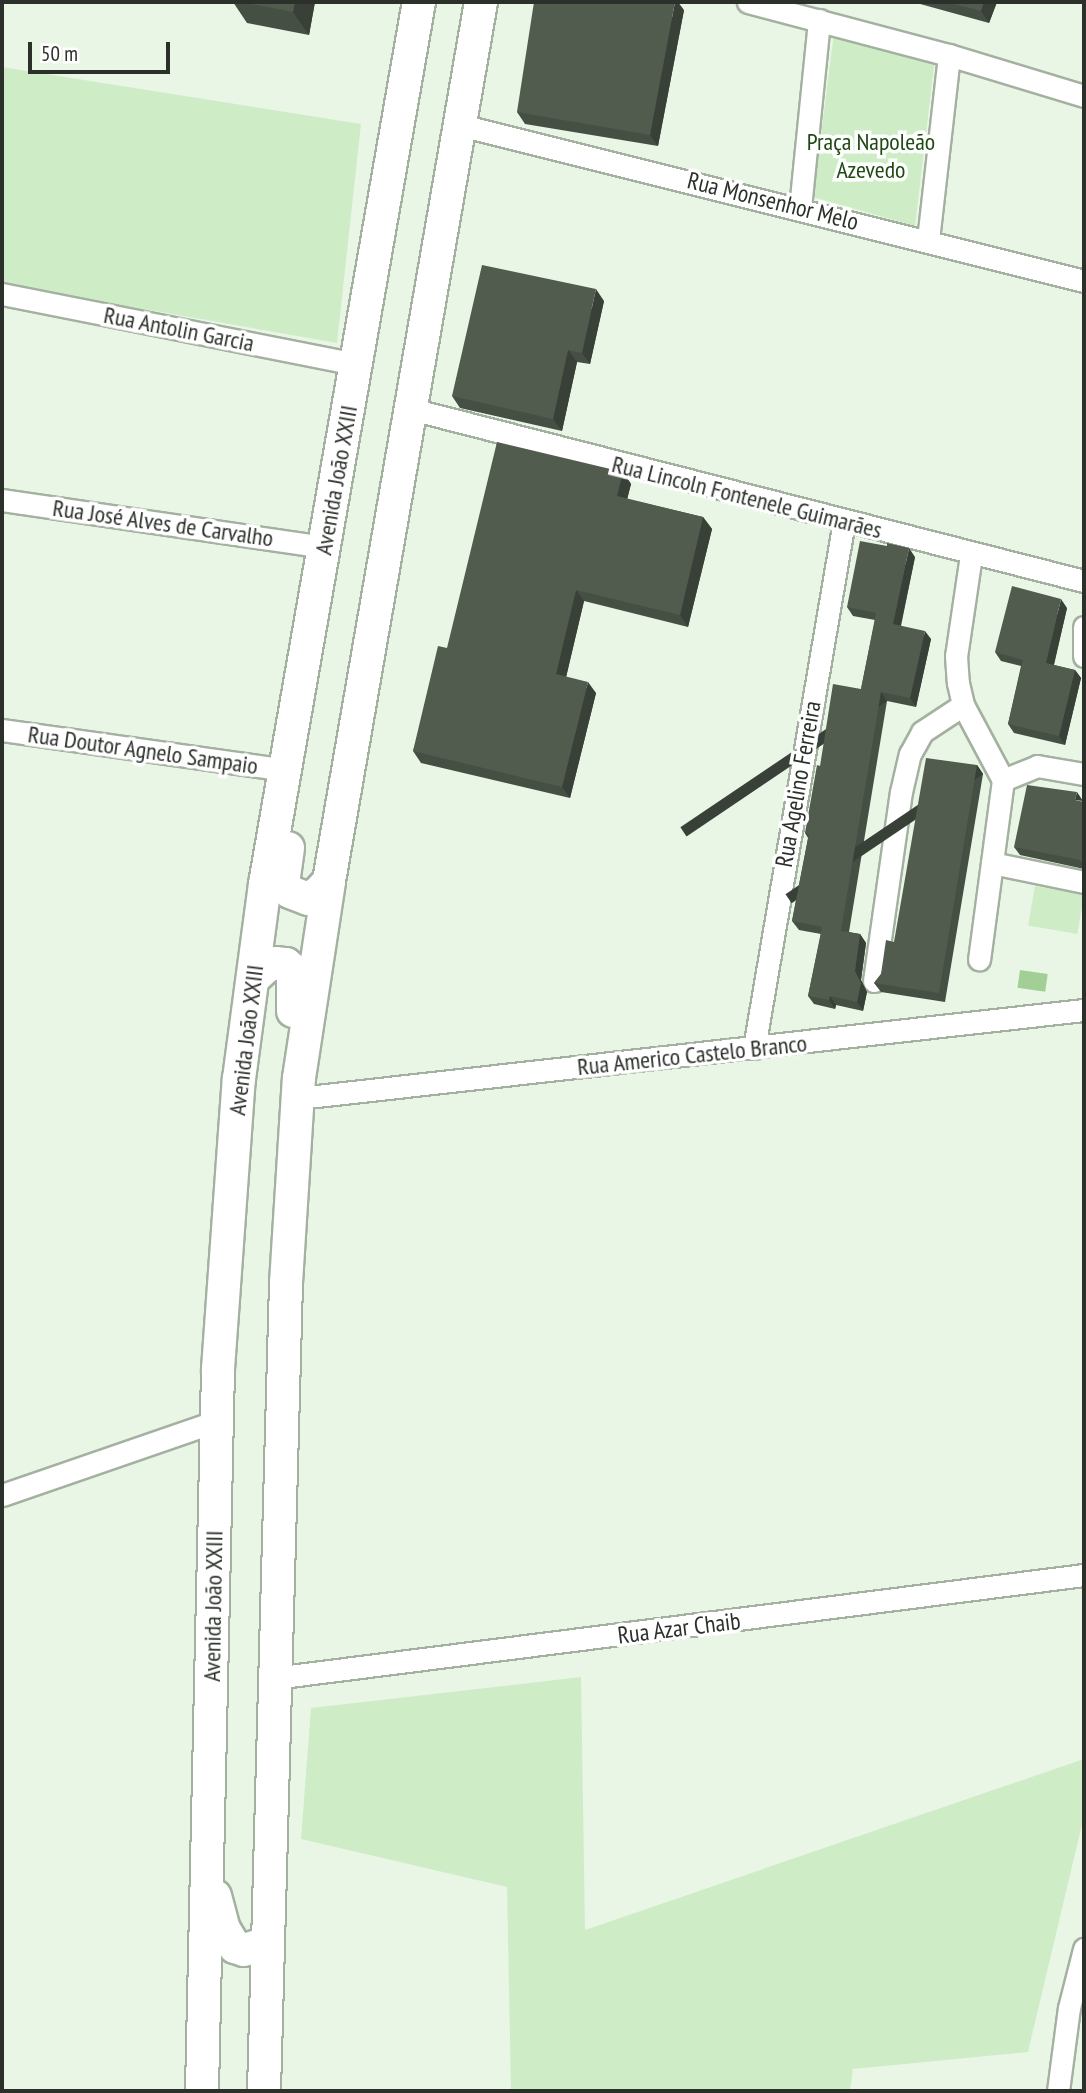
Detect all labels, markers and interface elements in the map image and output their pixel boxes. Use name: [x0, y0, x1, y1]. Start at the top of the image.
scale bar: [32, 28, 173, 72]
text: 50 m: [41, 40, 78, 67]
park label: Praça Napoleão Azevedo: [807, 128, 935, 184]
street label: Rua Monsenhor Melo: [685, 166, 861, 236]
street label: Rua Antolin Garcia: [101, 300, 257, 358]
street label: Avenida João XXIII: [309, 403, 363, 557]
street label: Rua Lincoln Fontenele Guimarães: [609, 450, 885, 544]
street label: Rua José Alves de Carvalho: [51, 493, 275, 553]
street label: Rua Agelino Ferreira: [769, 698, 827, 870]
street label: Rua Doutor Agnelo Sampaio: [26, 720, 260, 780]
street label: Avenida João XXIII: [222, 963, 270, 1117]
street label: Rua Americo Castelo Branco: [576, 1029, 808, 1081]
street label: Avenida João XXIII: [197, 1530, 229, 1682]
street label: Rua Azar Chaib: [616, 1606, 742, 1650]

